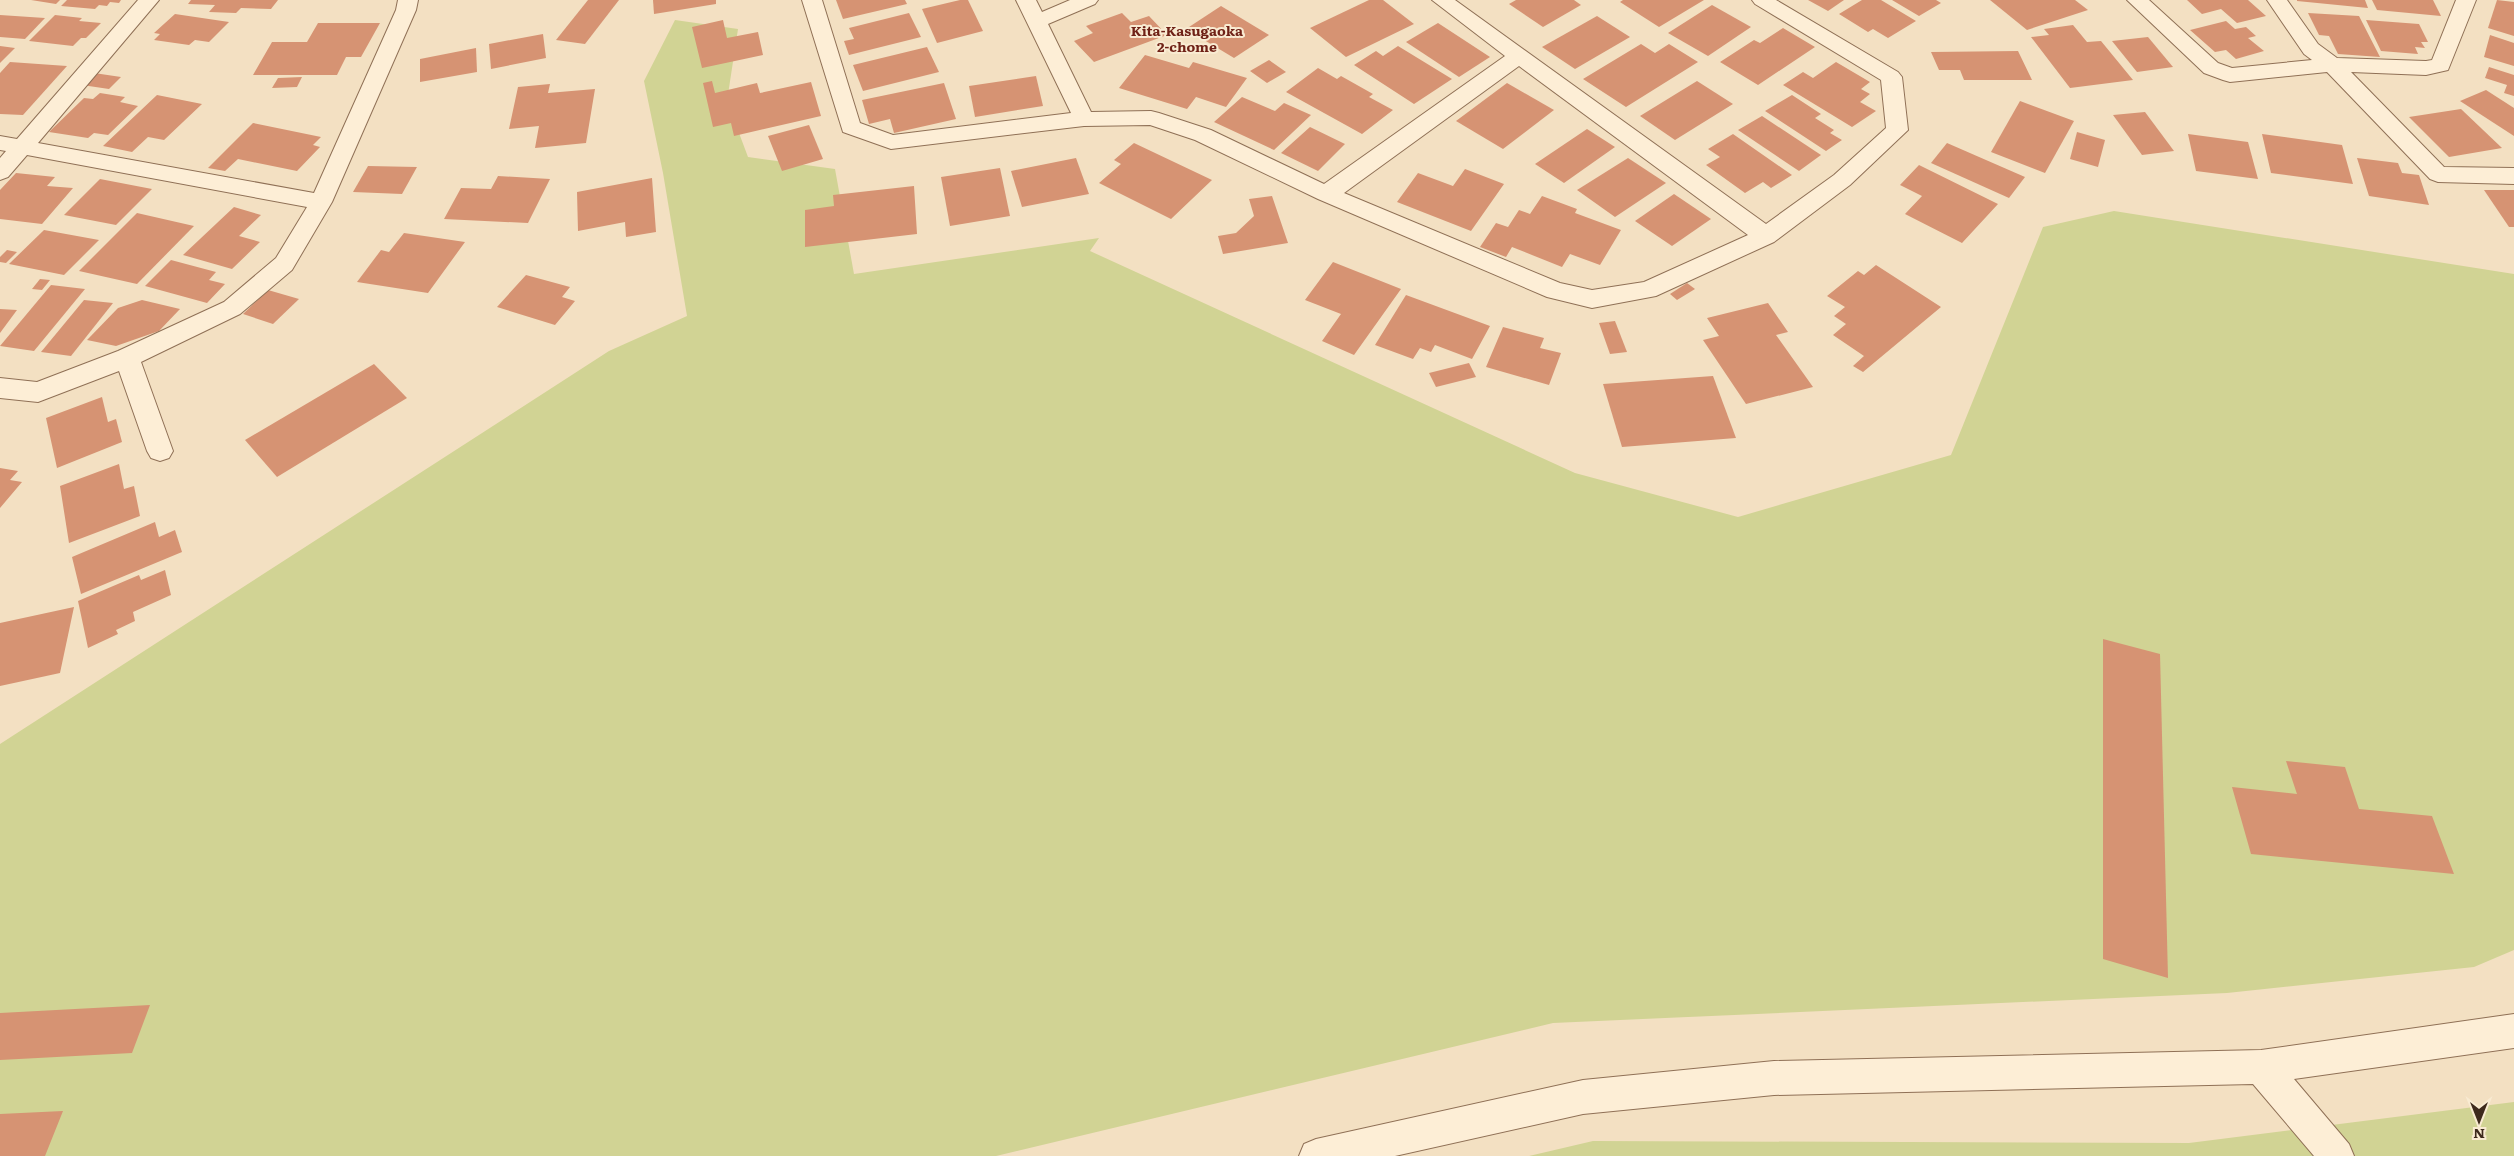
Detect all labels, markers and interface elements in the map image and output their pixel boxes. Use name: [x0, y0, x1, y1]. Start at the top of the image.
district label: Kita-Kasugaoka 2-chome: [1131, 20, 1244, 56]
north arrow: [2454, 1096, 2504, 1146]
text: N: [2473, 1125, 2485, 1145]

